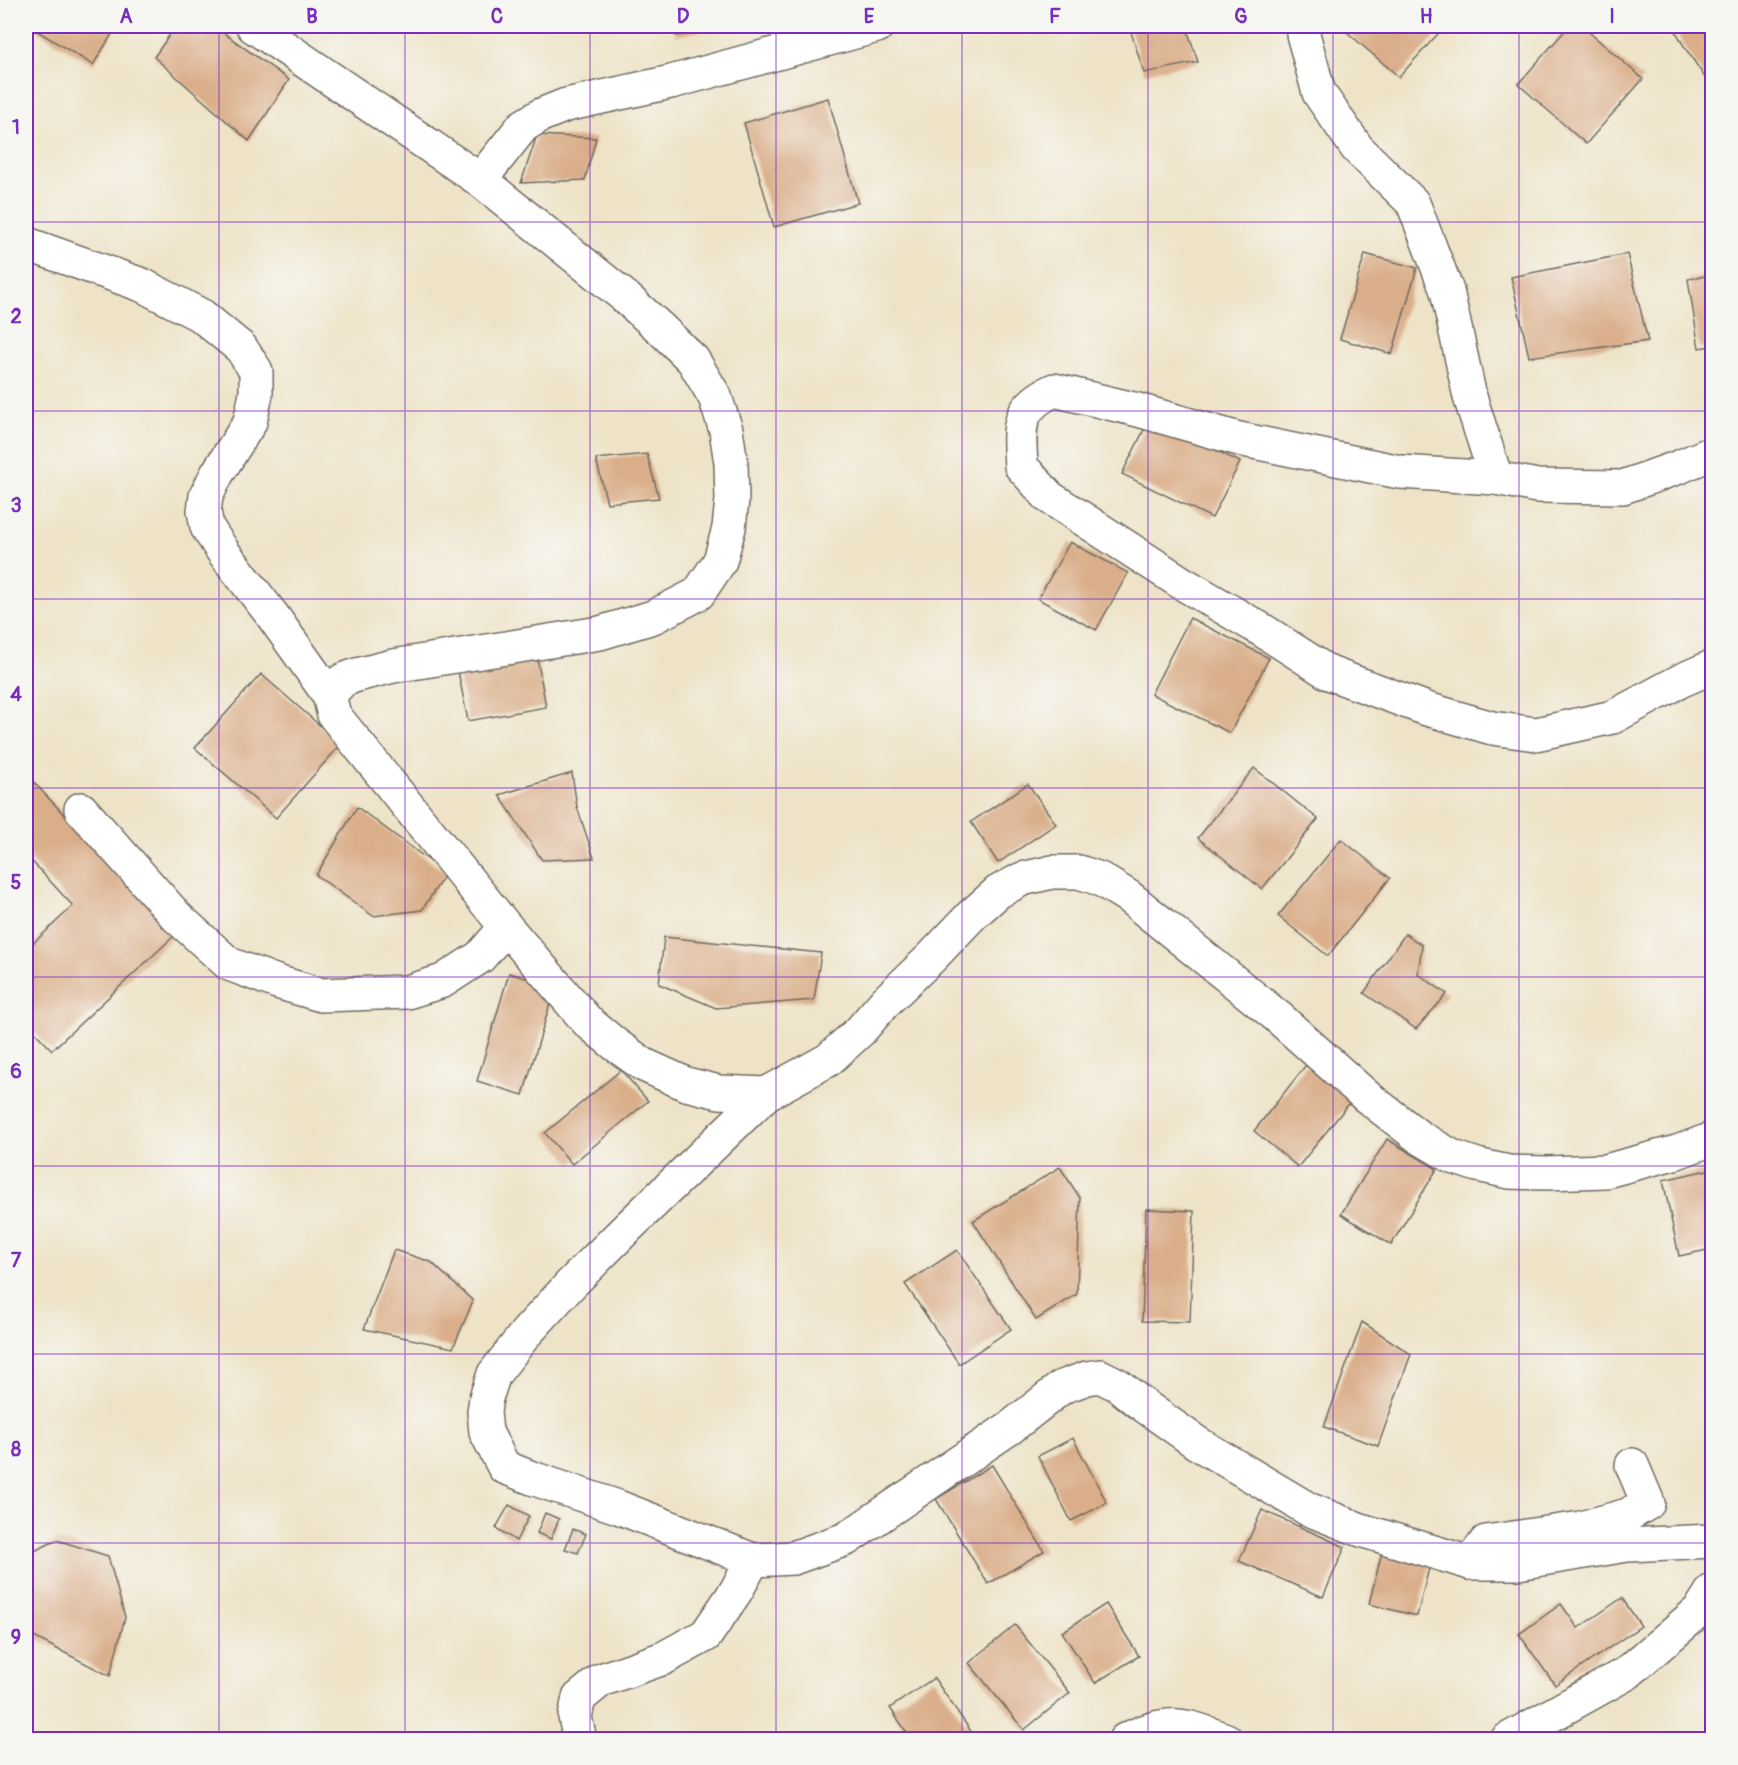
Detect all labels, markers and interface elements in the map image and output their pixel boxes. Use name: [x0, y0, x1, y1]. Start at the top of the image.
text: A: [120, 4, 133, 29]
text: B: [306, 4, 318, 29]
text: C: [491, 4, 503, 29]
text: D: [677, 4, 690, 29]
text: E: [864, 4, 875, 29]
text: F: [1049, 4, 1061, 29]
text: G: [1234, 4, 1248, 29]
text: H: [1420, 4, 1433, 29]
text: I: [1609, 4, 1615, 29]
text: 1: [12, 115, 20, 140]
text: 2: [10, 304, 22, 329]
text: 3: [10, 493, 22, 518]
text: 4: [10, 682, 22, 707]
text: 5: [11, 870, 22, 895]
text: 6: [10, 1059, 22, 1084]
text: 7: [11, 1248, 22, 1273]
text: 8: [11, 1437, 21, 1462]
text: 9: [11, 1625, 21, 1650]

